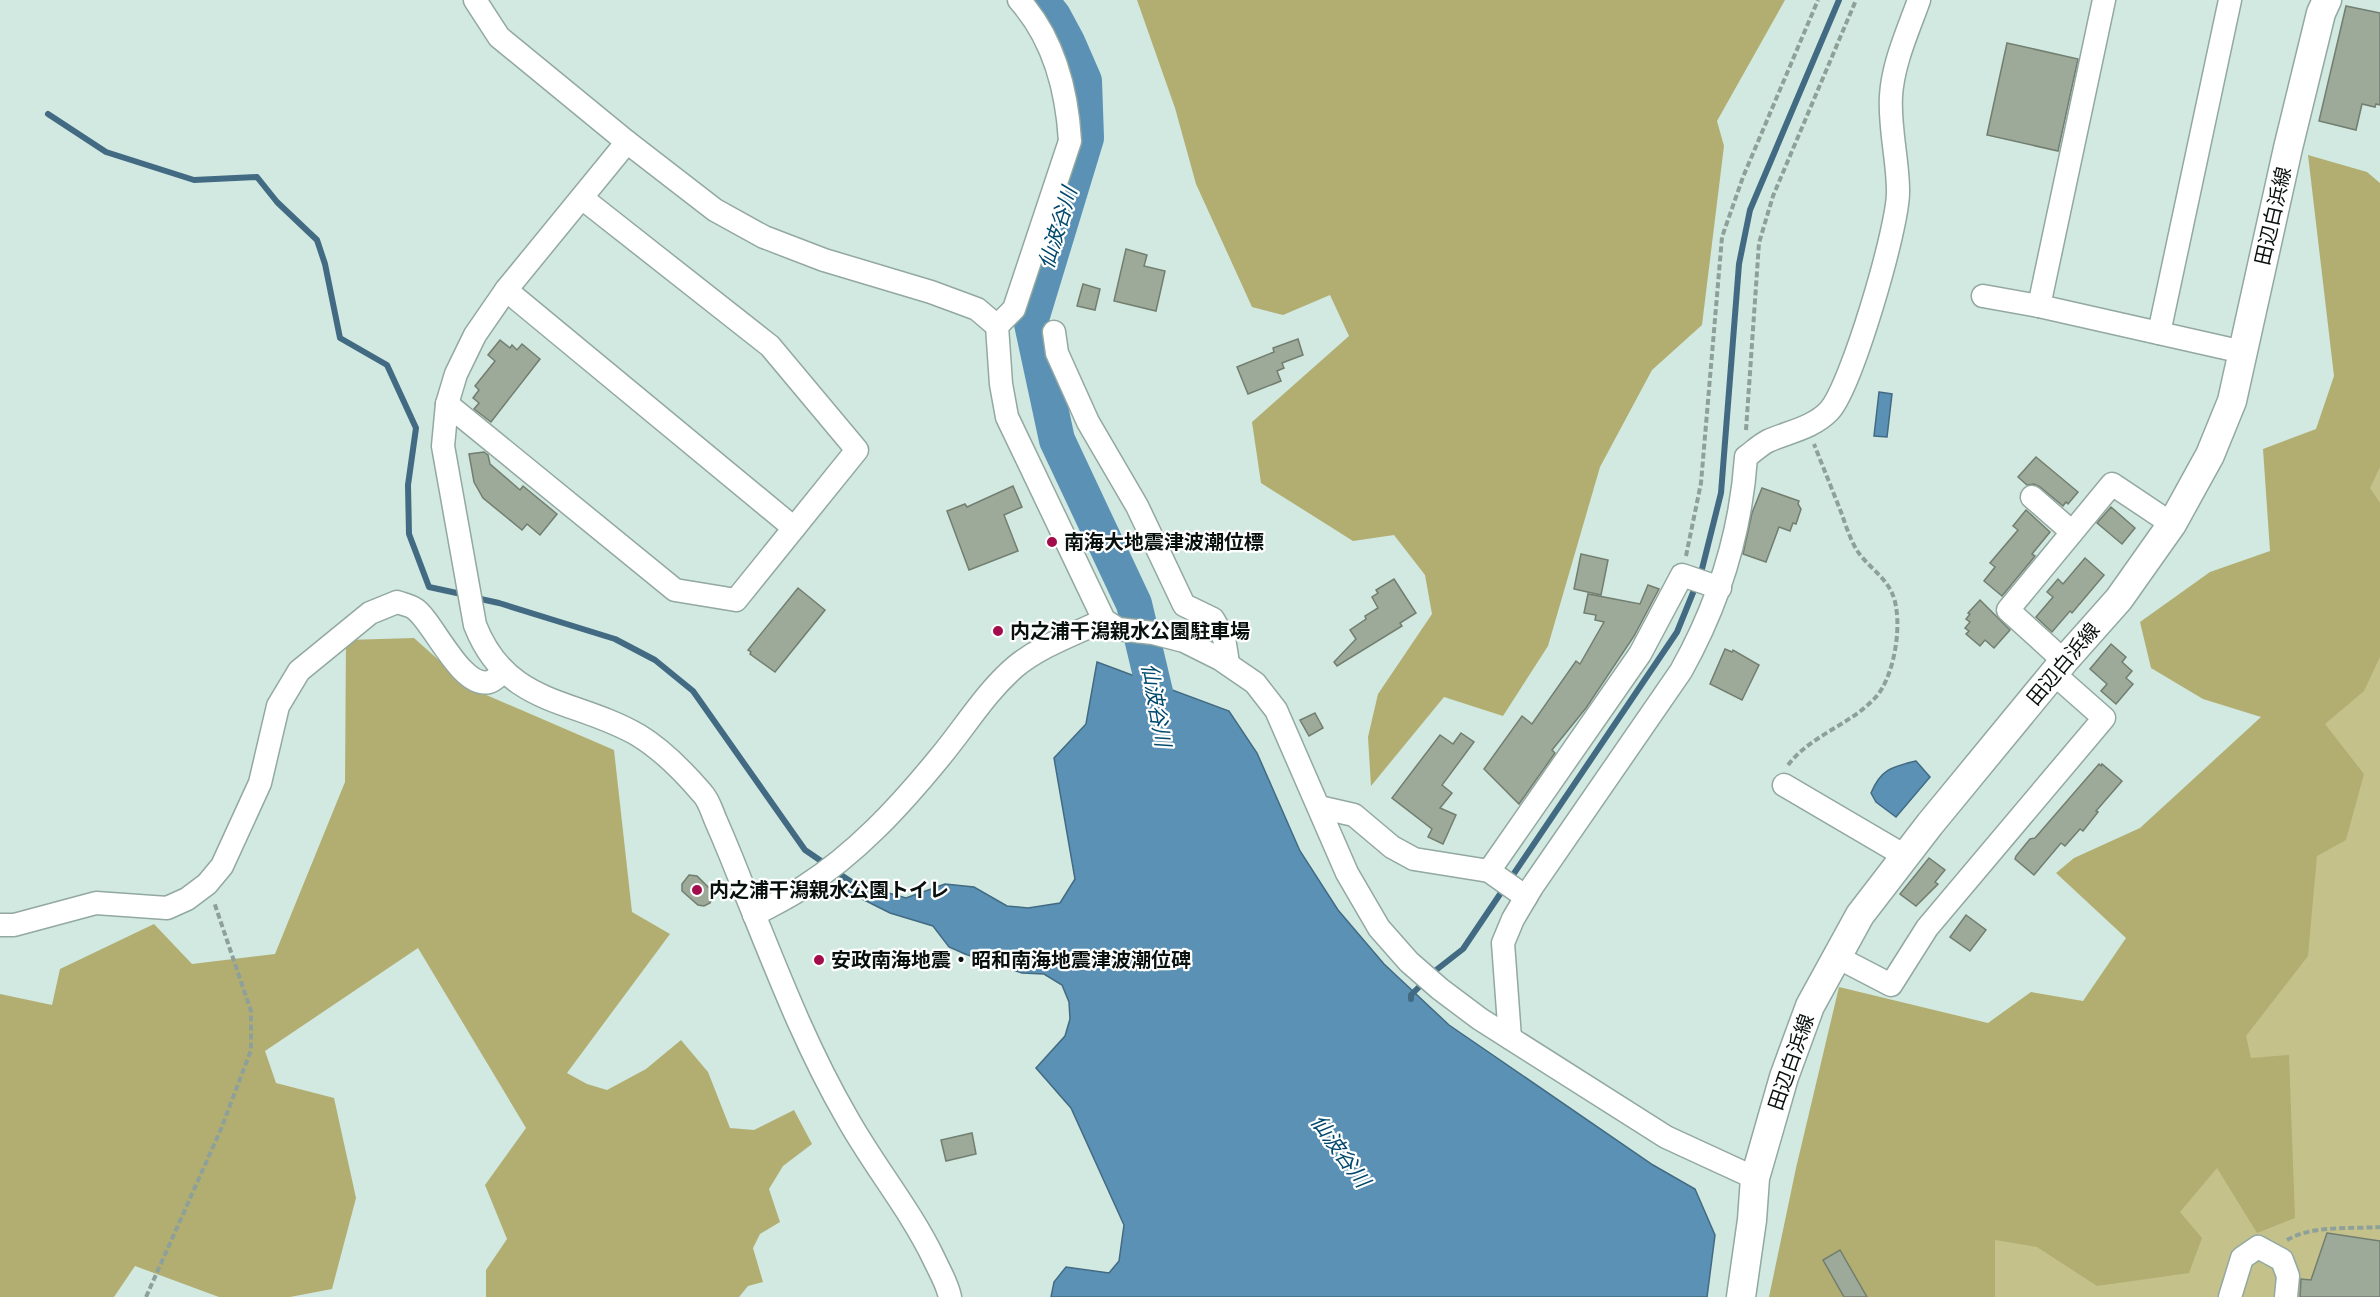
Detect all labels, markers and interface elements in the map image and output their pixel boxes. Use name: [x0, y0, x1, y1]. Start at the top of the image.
street label: 田辺白浜線: [2251, 165, 2297, 268]
water label: 仙波谷川: [1034, 182, 1083, 272]
place label: 南海大地震津波潮位標: [1064, 531, 1264, 555]
marker: 南海大地震津波潮位標: [1045, 535, 1059, 549]
street label: 田辺白浜線: [2022, 619, 2105, 711]
place label: 内之浦干潟親水公園駐車場: [1010, 620, 1250, 644]
marker: 内之浦干潟親水公園駐車場: [991, 624, 1005, 638]
water label: 仙波谷川: [1136, 662, 1175, 751]
place label: 内之浦干潟親水公園トイレ: [709, 879, 949, 903]
marker: 内之浦干潟親水公園トイレ: [690, 883, 704, 897]
place label: 安政南海地震・昭和南海地震津波潮位碑: [831, 949, 1191, 973]
marker: 安政南海地震・昭和南海地震津波潮位碑: [812, 953, 826, 967]
street label: 田辺白浜線: [1764, 1011, 1820, 1114]
water label: 仙波谷川: [1305, 1110, 1376, 1194]

